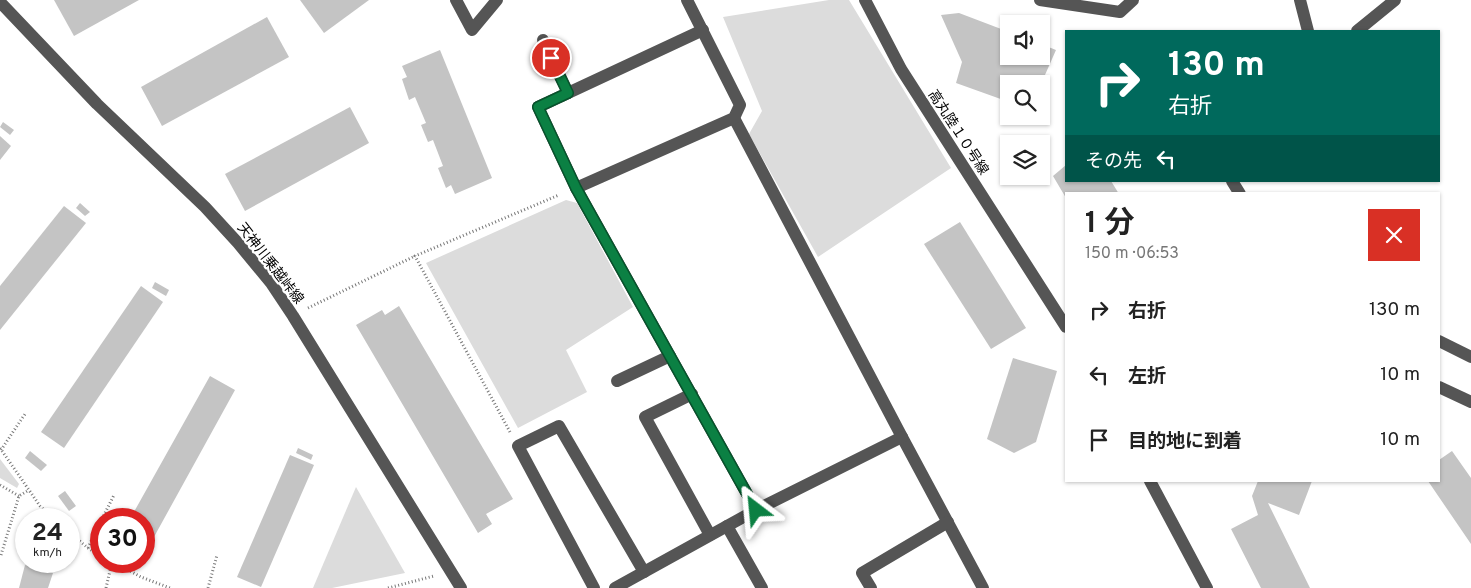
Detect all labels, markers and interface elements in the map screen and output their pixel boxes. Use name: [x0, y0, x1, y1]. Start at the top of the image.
map controls: [1000, 15, 1050, 185]
button: sound: [1000, 15, 1050, 65]
pin: [530, 37, 572, 79]
icon: arrive: [537, 44, 565, 72]
text: 130 m: [1168, 44, 1265, 88]
icon: right: [1085, 50, 1150, 115]
button: search: [1000, 75, 1050, 125]
street label: 高丸陸１０号線: [924, 87, 992, 179]
text: 右折: [1168, 94, 1212, 121]
button: layers: [1000, 135, 1050, 185]
icon: left: [1152, 145, 1180, 173]
text: その先: [1085, 150, 1142, 174]
text: 1 分: [1085, 206, 1135, 243]
button: close: [1368, 209, 1420, 261]
street label: 天神川乗越峠線: [233, 220, 307, 308]
text: 150 m · 06:53: [1085, 244, 1179, 264]
icon: right: [1085, 296, 1113, 324]
text: 130 m: [1369, 298, 1420, 322]
text: 右折: [1128, 300, 1166, 324]
icon: left: [1085, 361, 1113, 389]
text: 10 m: [1380, 363, 1420, 387]
text: 左折: [1128, 365, 1166, 389]
icon: arrive: [1085, 426, 1113, 454]
text: 10 m: [1380, 428, 1420, 452]
text: 目的地に到着: [1128, 430, 1242, 454]
position arrow: [729, 483, 781, 535]
speed limit sign: 30: [90, 508, 155, 573]
text: 24: [32, 518, 63, 550]
text: km/h: [33, 545, 62, 561]

